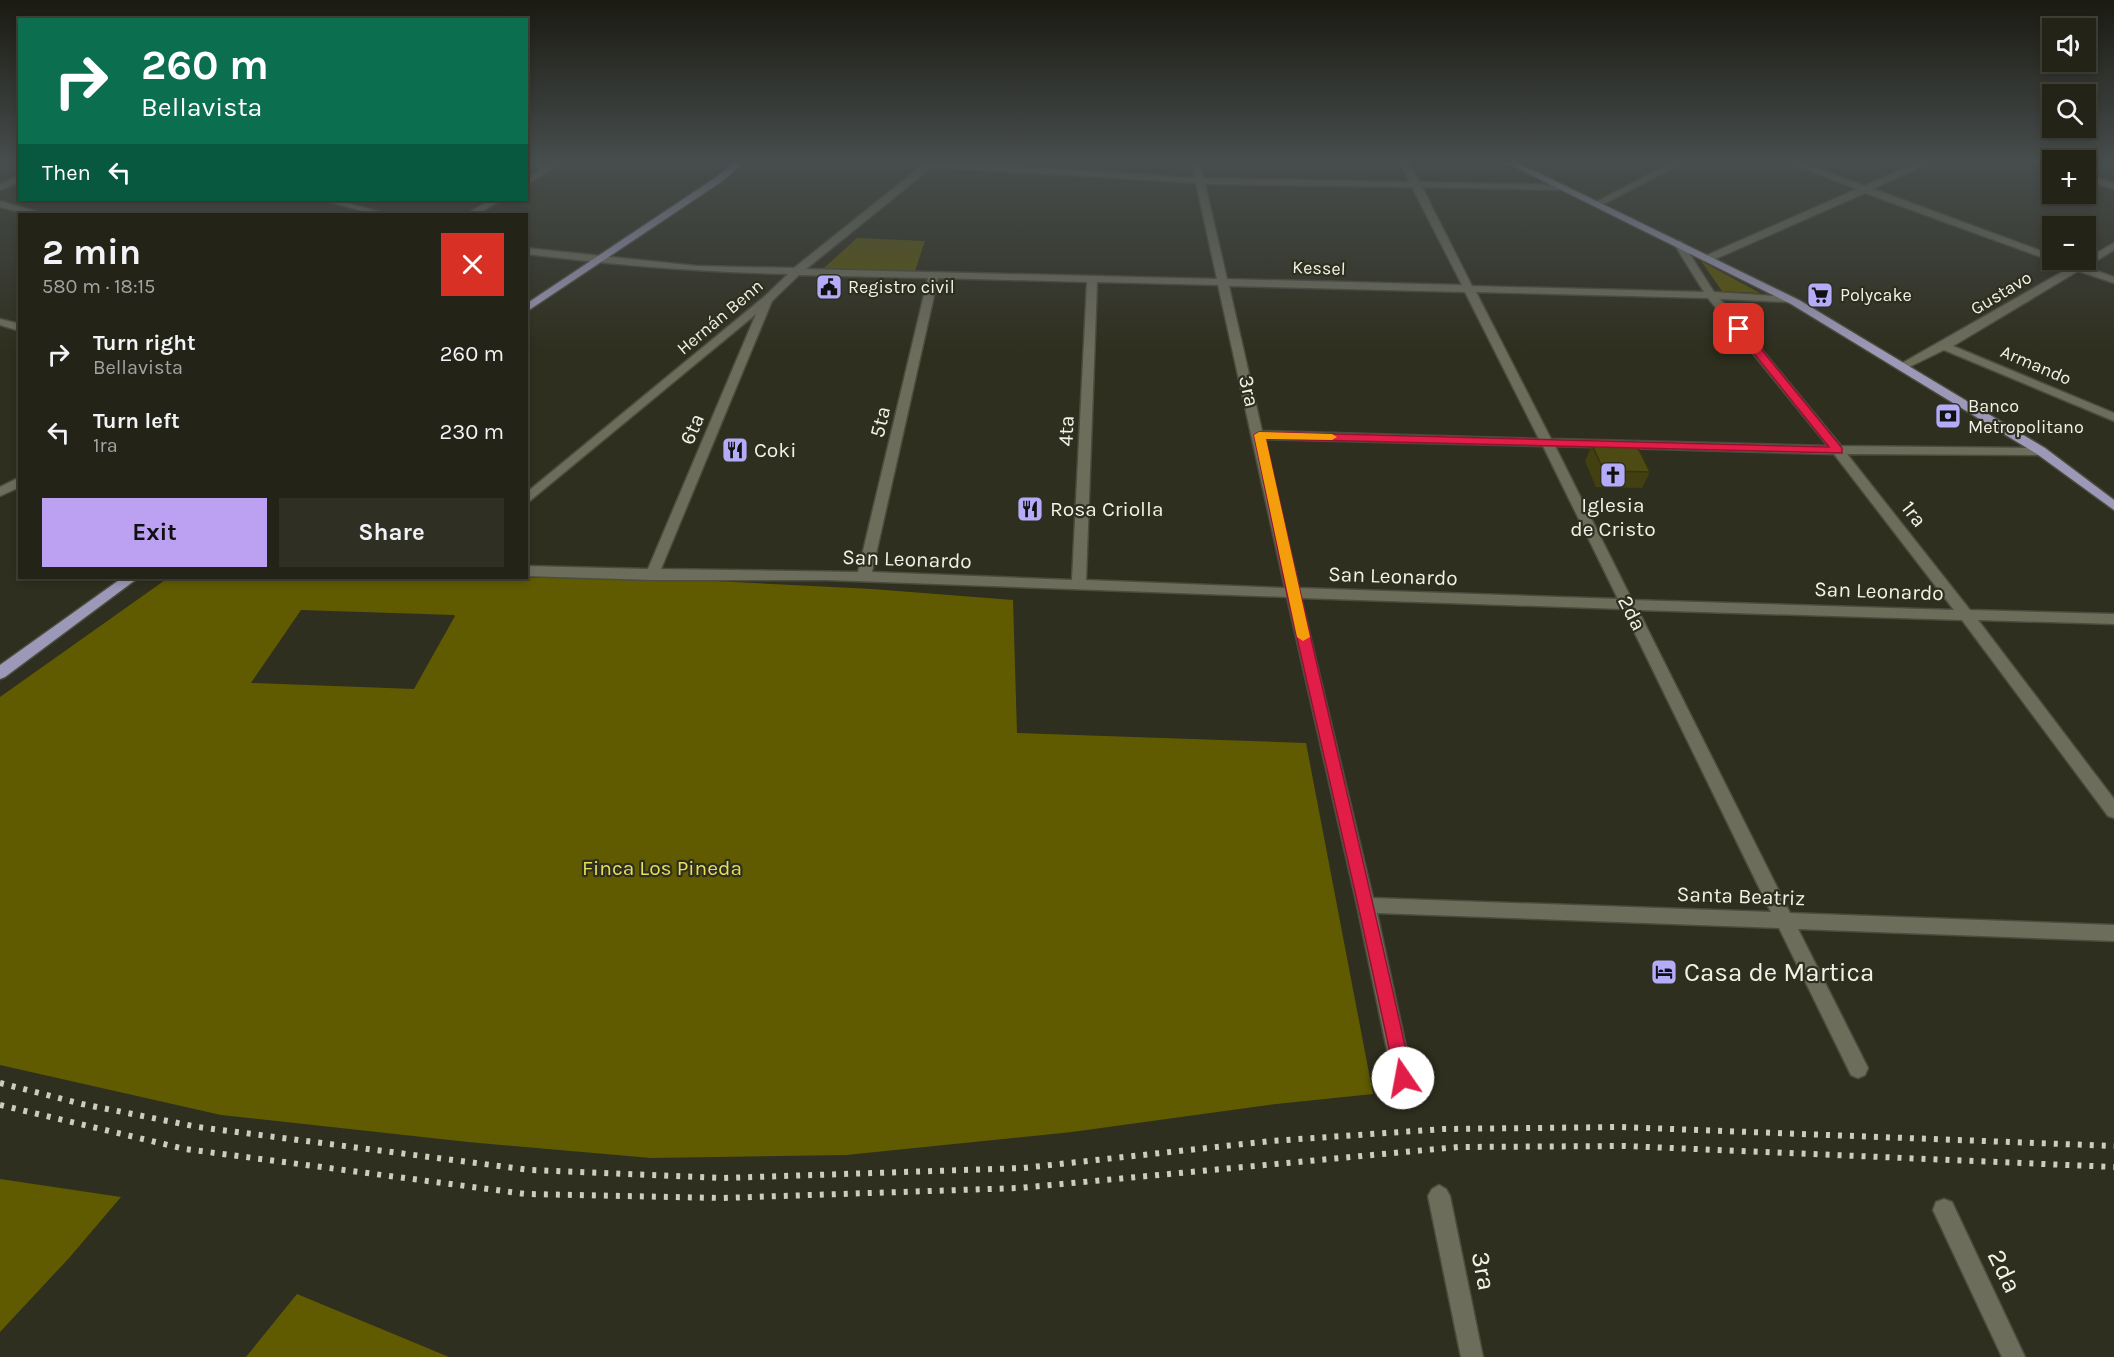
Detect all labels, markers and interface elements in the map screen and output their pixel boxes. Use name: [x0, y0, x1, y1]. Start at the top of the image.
map controls: [2042, 18, 2096, 270]
button: sound: [2042, 18, 2096, 72]
text: 260 m: [141, 40, 269, 90]
icon: right: [42, 42, 120, 120]
button: search: [2042, 84, 2096, 138]
text: Bellavista: [141, 91, 262, 123]
button: +: [2042, 150, 2096, 204]
icon: left: [103, 156, 136, 189]
text: Then: [42, 160, 91, 186]
button: −: [2042, 216, 2096, 270]
text: 2 min: [42, 231, 141, 273]
button: close: [441, 233, 504, 296]
street label: Kessel: [1292, 256, 1346, 280]
street label: Gustavo: [1966, 266, 2036, 320]
public building icon: Registro civil: [814, 272, 844, 302]
text: 580 m · 18:15: [42, 275, 155, 298]
street label: Hernán Benn: [672, 275, 768, 359]
place label: Registro civil: [848, 276, 955, 298]
supermarket icon: Polycake: [1805, 280, 1835, 310]
place label: Polycake: [1840, 284, 1912, 306]
pin: [1713, 303, 1764, 354]
icon: arrive: [1722, 312, 1755, 345]
text: Turn right: [93, 330, 196, 356]
icon: right: [42, 338, 75, 371]
street label: Armando: [1997, 340, 2075, 390]
text: 260 m: [440, 341, 504, 367]
text: Bellavista: [93, 356, 183, 379]
street label: 3ra: [1234, 373, 1264, 409]
place label: Banco Metropolitano: [1968, 395, 2084, 438]
bank icon: Banco Metropolitano: [1933, 401, 1963, 431]
street label: 5ta: [865, 404, 895, 440]
text: Turn left: [93, 408, 180, 434]
street label: 6ta: [675, 410, 709, 448]
street label: 4ta: [1053, 415, 1079, 447]
icon: left: [42, 416, 75, 449]
text: 230 m: [439, 419, 504, 445]
text: 1ra: [93, 434, 118, 457]
restaurant icon: Coki: [720, 435, 750, 465]
place label: Coki: [754, 438, 796, 462]
church icon: Iglesia de Cristo: [1598, 460, 1628, 490]
place label: Iglesia de Cristo: [1570, 493, 1656, 541]
restaurant icon: Rosa Criolla: [1015, 494, 1045, 524]
street label: 1ra: [1897, 496, 1931, 532]
place label: Rosa Criolla: [1050, 497, 1163, 521]
button: Exit: [42, 498, 267, 567]
button: Share: [279, 498, 504, 567]
street label: San Leonardo: [842, 545, 972, 573]
street label: San Leonardo: [1328, 562, 1458, 590]
street label: San Leonardo: [1814, 577, 1944, 605]
street label: 2da: [1613, 591, 1651, 635]
park label: Finca Los Pineda: [582, 856, 742, 880]
street label: Santa Beatriz: [1676, 882, 1806, 910]
hotel icon: Casa de Martica: [1649, 957, 1679, 987]
place label: Casa de Martica: [1684, 957, 1874, 988]
position arrow: [1371, 1046, 1435, 1110]
street label: 2da: [1981, 1244, 2028, 1298]
street label: 3ra: [1465, 1249, 1502, 1293]

